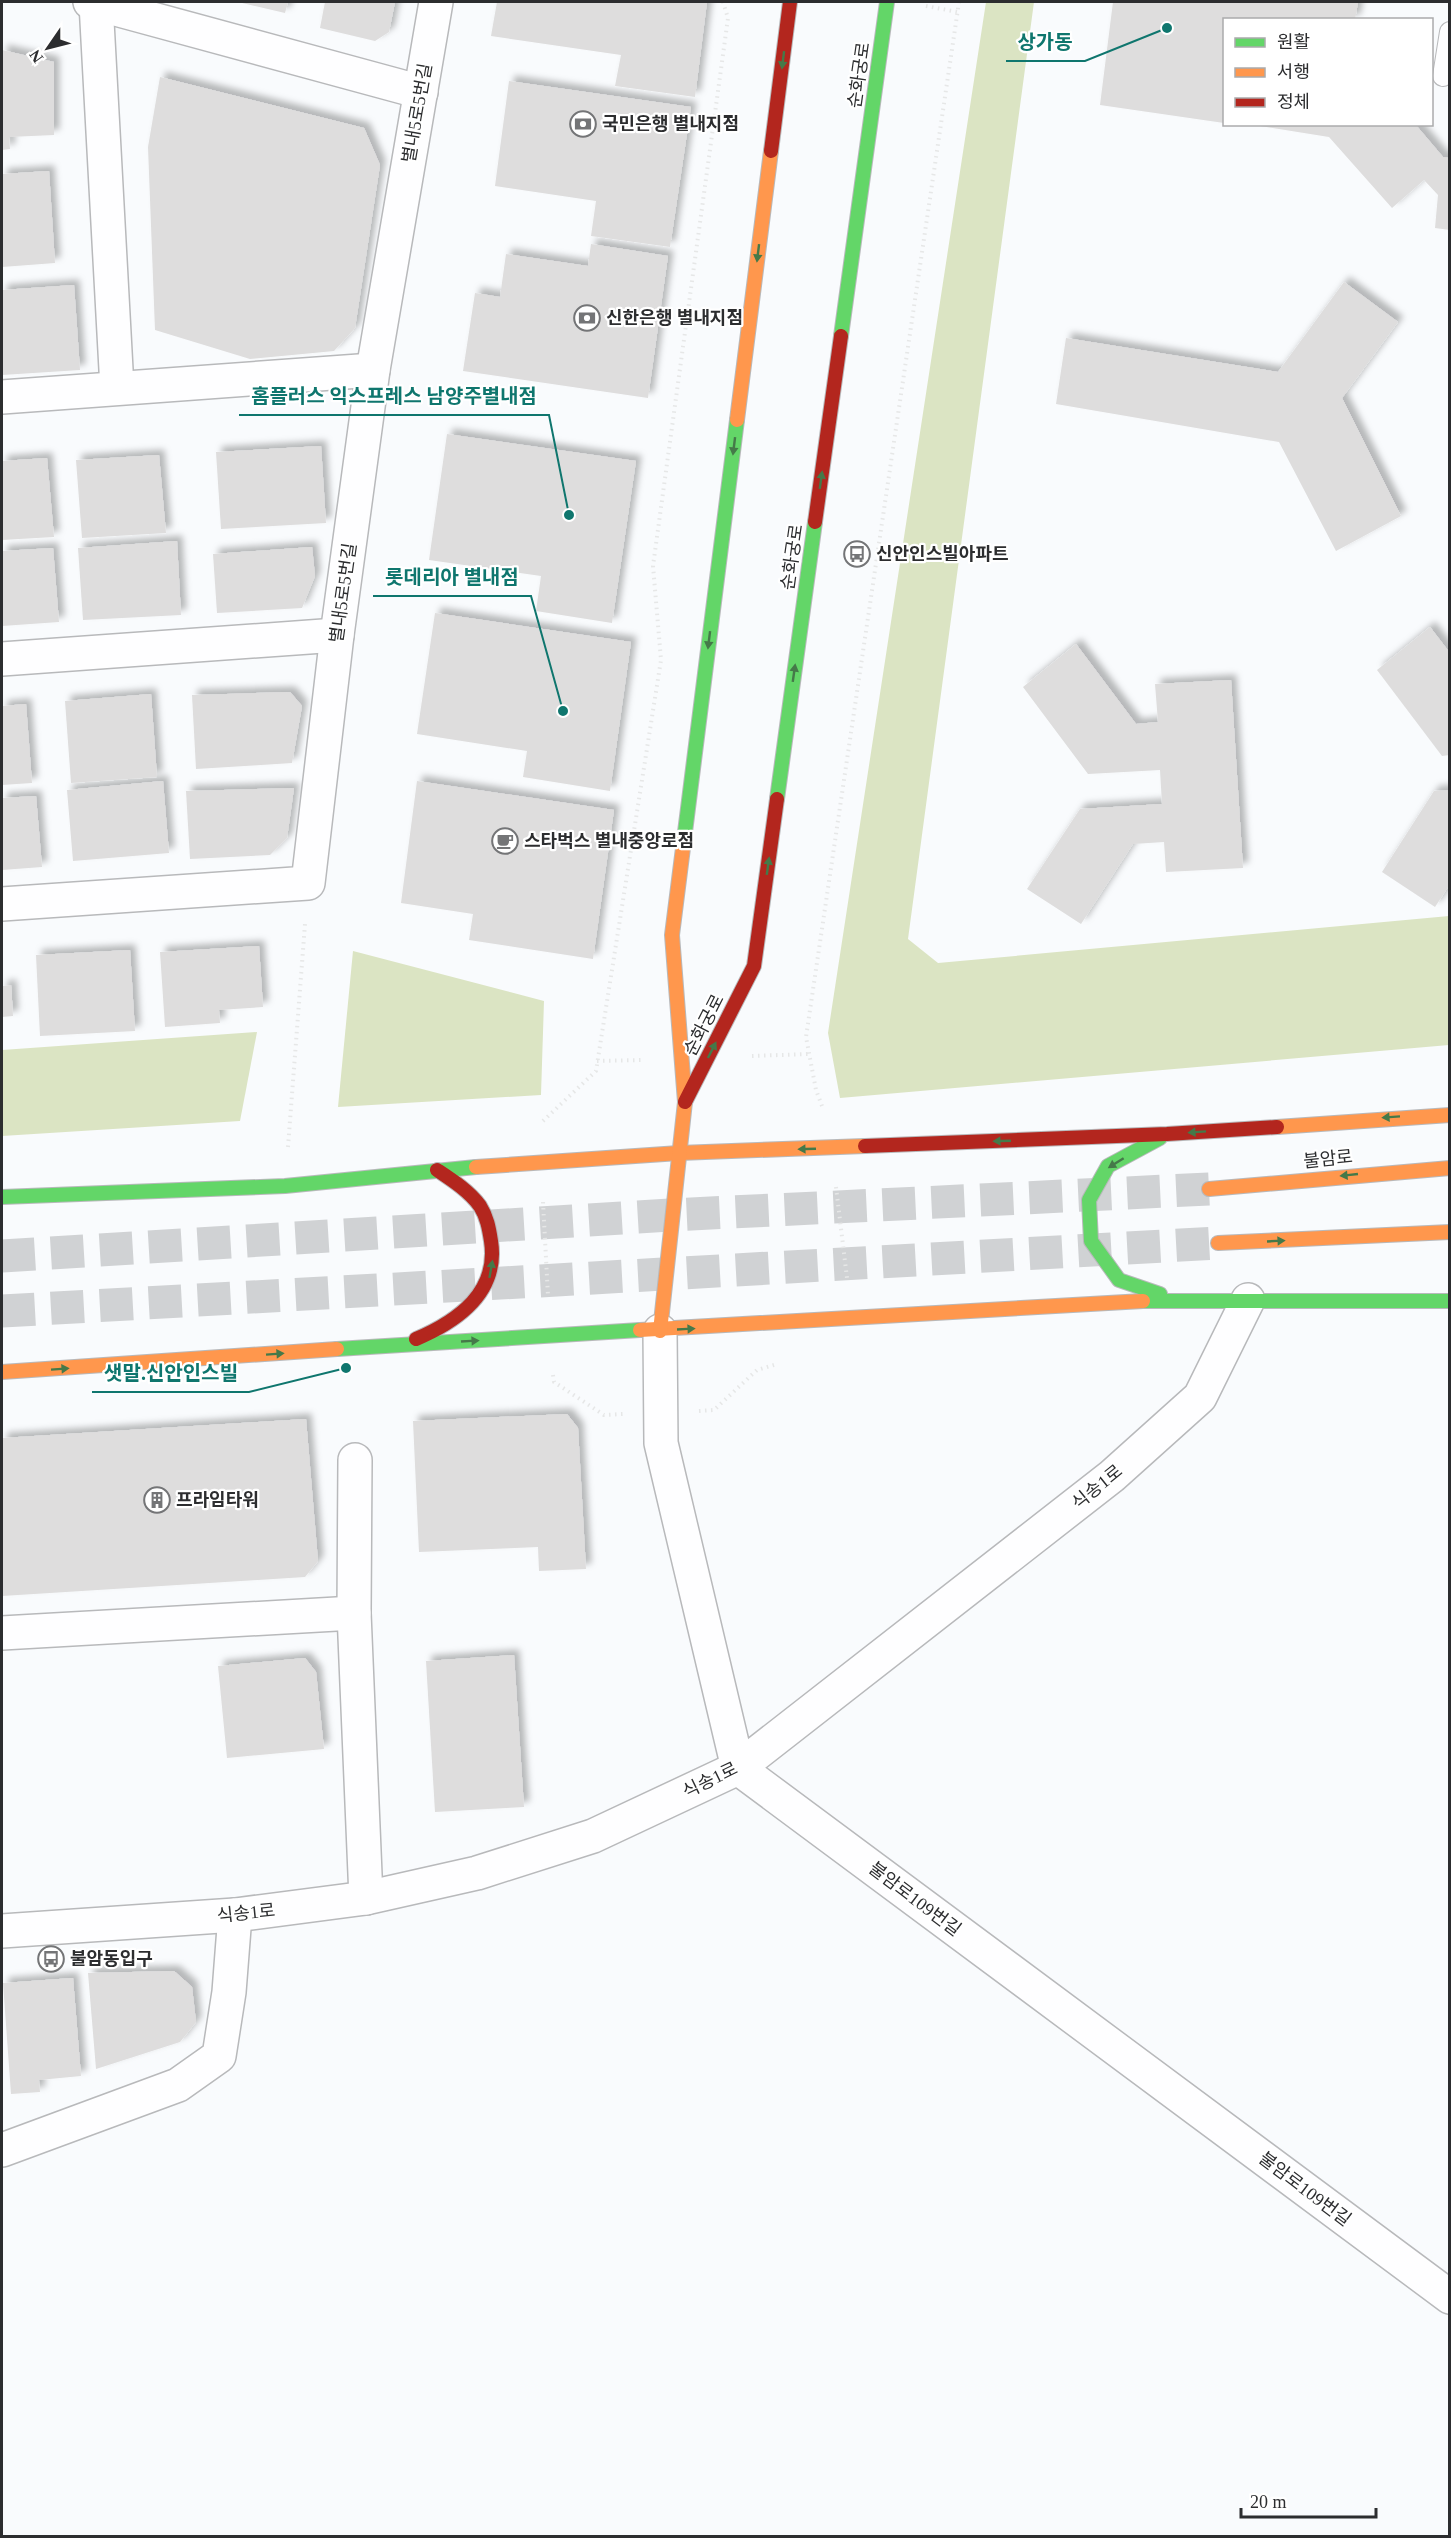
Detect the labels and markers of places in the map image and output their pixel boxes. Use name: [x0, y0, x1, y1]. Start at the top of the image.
callout: 상가동: [1006, 23, 1085, 61]
bank icon: 국민은행 별내지점: [568, 109, 598, 139]
place label: 국민은행 별내지점: [602, 114, 739, 134]
bank icon: 신한은행 별내지점: [572, 303, 602, 333]
place label: 신한은행 별내지점: [606, 308, 743, 328]
callout: 홈플러스 익스프레스 남양주별내점: [239, 377, 549, 415]
bus stop icon: 신안인스빌아파트: [842, 539, 872, 569]
place label: 신안인스빌아파트: [876, 544, 1008, 564]
callout: 롯데리아 별내점: [373, 558, 531, 596]
cafe icon: 스타벅스 별내중앙로점: [490, 826, 520, 856]
place label: 스타벅스 별내중앙로점: [524, 831, 694, 851]
callout: 샛말.신안인스빌: [92, 1354, 249, 1392]
building icon: 프라임타워: [142, 1485, 172, 1515]
place label: 프라임타워: [176, 1490, 259, 1510]
bus stop icon: 불암동입구: [36, 1944, 66, 1974]
place label: 불암동입구: [70, 1949, 153, 1969]

